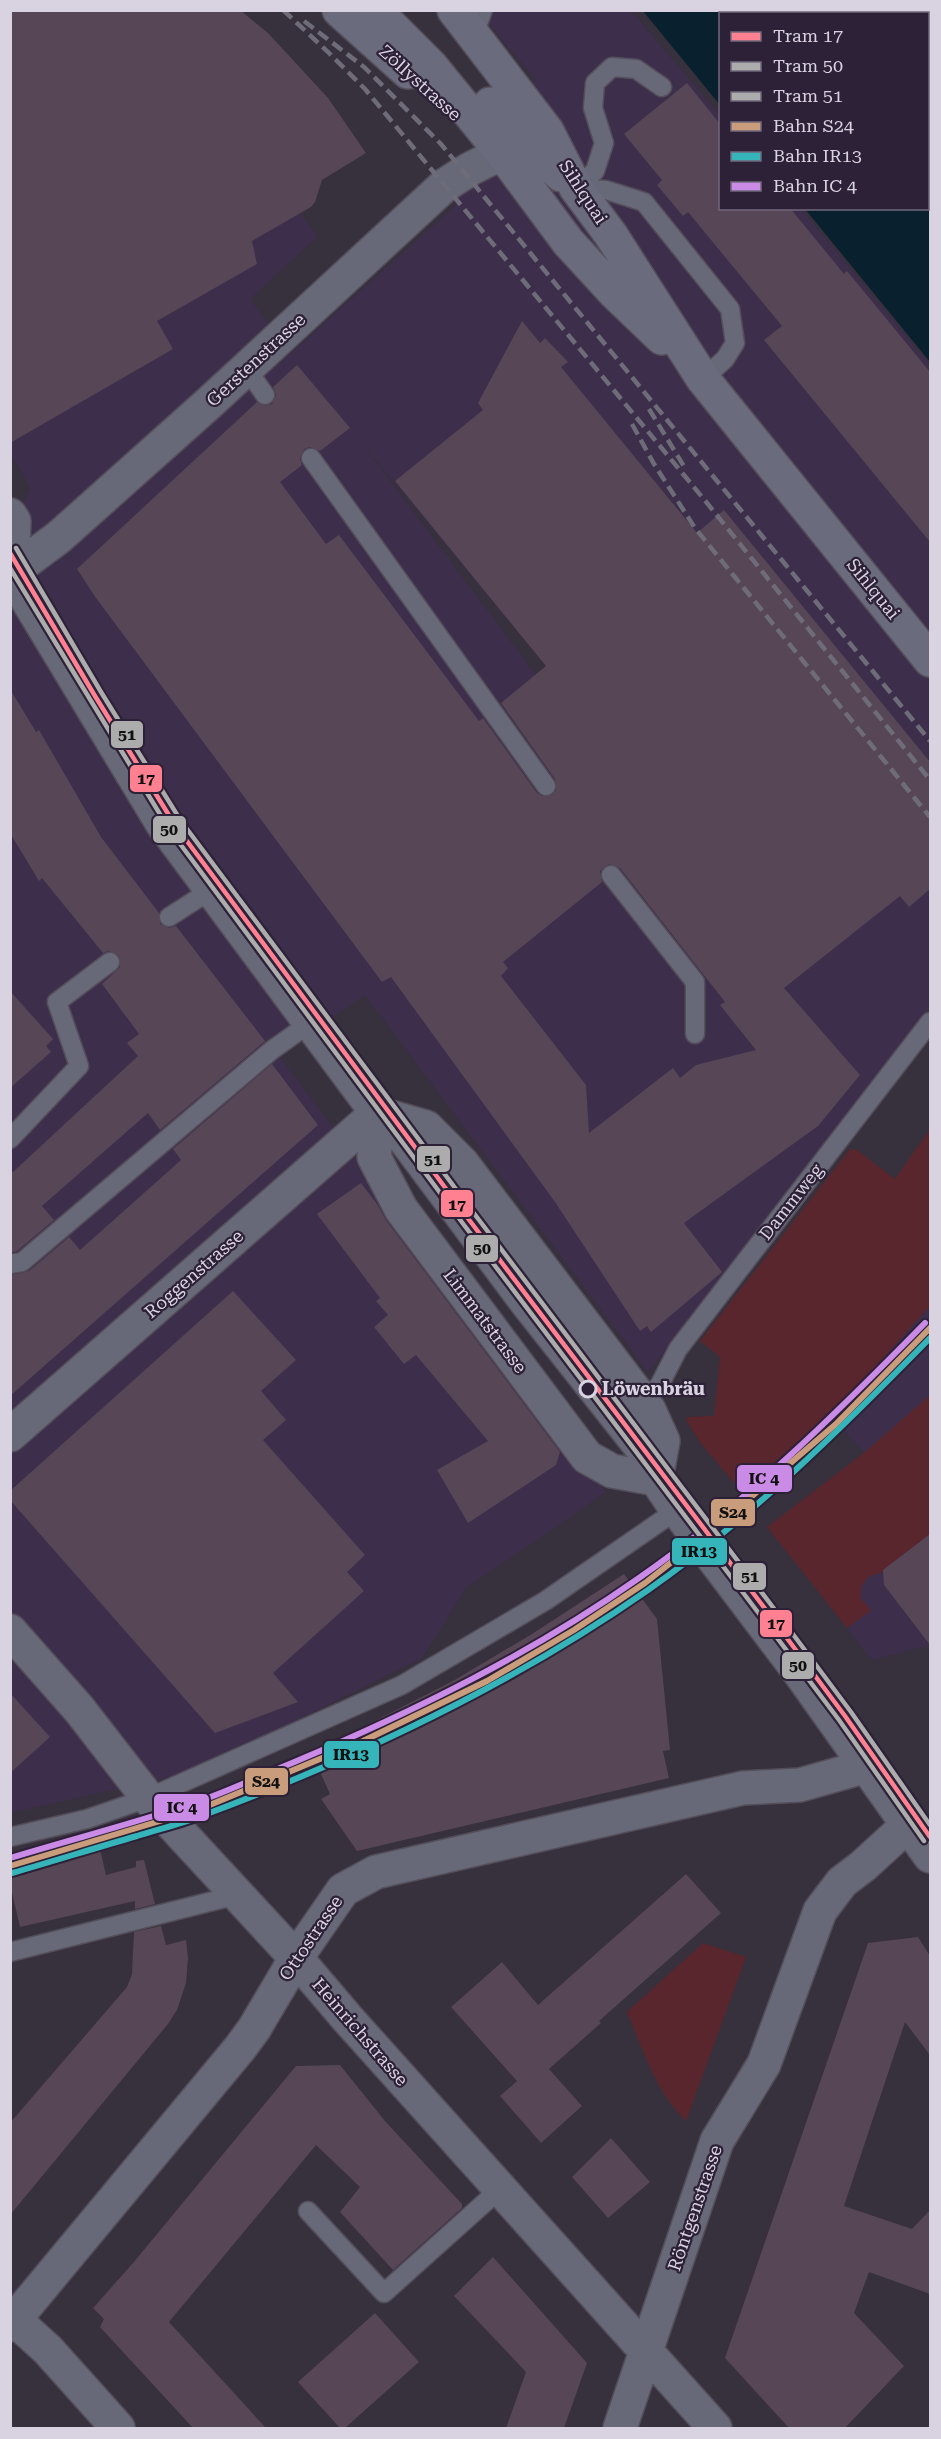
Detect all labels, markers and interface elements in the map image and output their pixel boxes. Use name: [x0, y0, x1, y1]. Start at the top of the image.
legend: [719, 12, 929, 210]
text: Tram 17: [773, 25, 843, 46]
street label: Zöllystrasse: [375, 40, 466, 125]
text: Tram 50: [773, 55, 843, 76]
text: Tram 51: [773, 85, 843, 106]
text: Bahn S24: [773, 115, 854, 136]
text: Bahn IR13: [773, 145, 862, 166]
street label: Sihlquai: [555, 156, 612, 228]
text: Bahn IC 4: [773, 175, 857, 196]
street label: Gerstenstrasse: [202, 308, 309, 411]
street label: Sihlquai: [843, 554, 904, 623]
line badge: 51: [110, 720, 144, 749]
text: 51: [118, 725, 136, 744]
line badge: 17: [129, 764, 163, 793]
text: 17: [137, 769, 155, 788]
line badge: 50: [152, 815, 187, 844]
text: 50: [160, 820, 178, 839]
line badge: 51: [416, 1145, 451, 1173]
text: 51: [424, 1150, 442, 1169]
street label: Dammweg: [754, 1159, 827, 1244]
line badge: 17: [440, 1189, 474, 1218]
text: 17: [448, 1195, 466, 1214]
street label: Roggenstrasse: [140, 1225, 247, 1322]
line badge: 50: [465, 1234, 499, 1263]
text: 50: [473, 1239, 491, 1258]
street label: Limmatstrasse: [439, 1264, 531, 1377]
place label: Löwenbräu: [602, 1378, 705, 1399]
marker: Löwenbräu: [579, 1380, 597, 1398]
line badge: IC 4: [736, 1464, 793, 1493]
text: IC 4: [749, 1469, 779, 1488]
line badge: S24: [710, 1498, 756, 1527]
text: S24: [719, 1503, 747, 1522]
line badge: IR13: [671, 1537, 728, 1566]
text: IR13: [681, 1542, 717, 1561]
line badge: 51: [732, 1562, 767, 1591]
text: 51: [741, 1567, 759, 1586]
line badge: 17: [759, 1609, 793, 1638]
text: 17: [767, 1614, 785, 1633]
line badge: 50: [781, 1651, 815, 1680]
text: 50: [789, 1656, 807, 1675]
line badge: IR13: [323, 1740, 380, 1769]
text: IR13: [333, 1745, 369, 1764]
line badge: S24: [244, 1767, 289, 1796]
text: S24: [252, 1772, 280, 1791]
line badge: IC 4: [153, 1793, 210, 1822]
text: IC 4: [167, 1798, 197, 1817]
street label: Ottostrasse: [275, 1891, 347, 1984]
street label: Heinrichstrasse: [308, 1973, 413, 2090]
street label: Röntgenstrasse: [663, 2142, 726, 2274]

